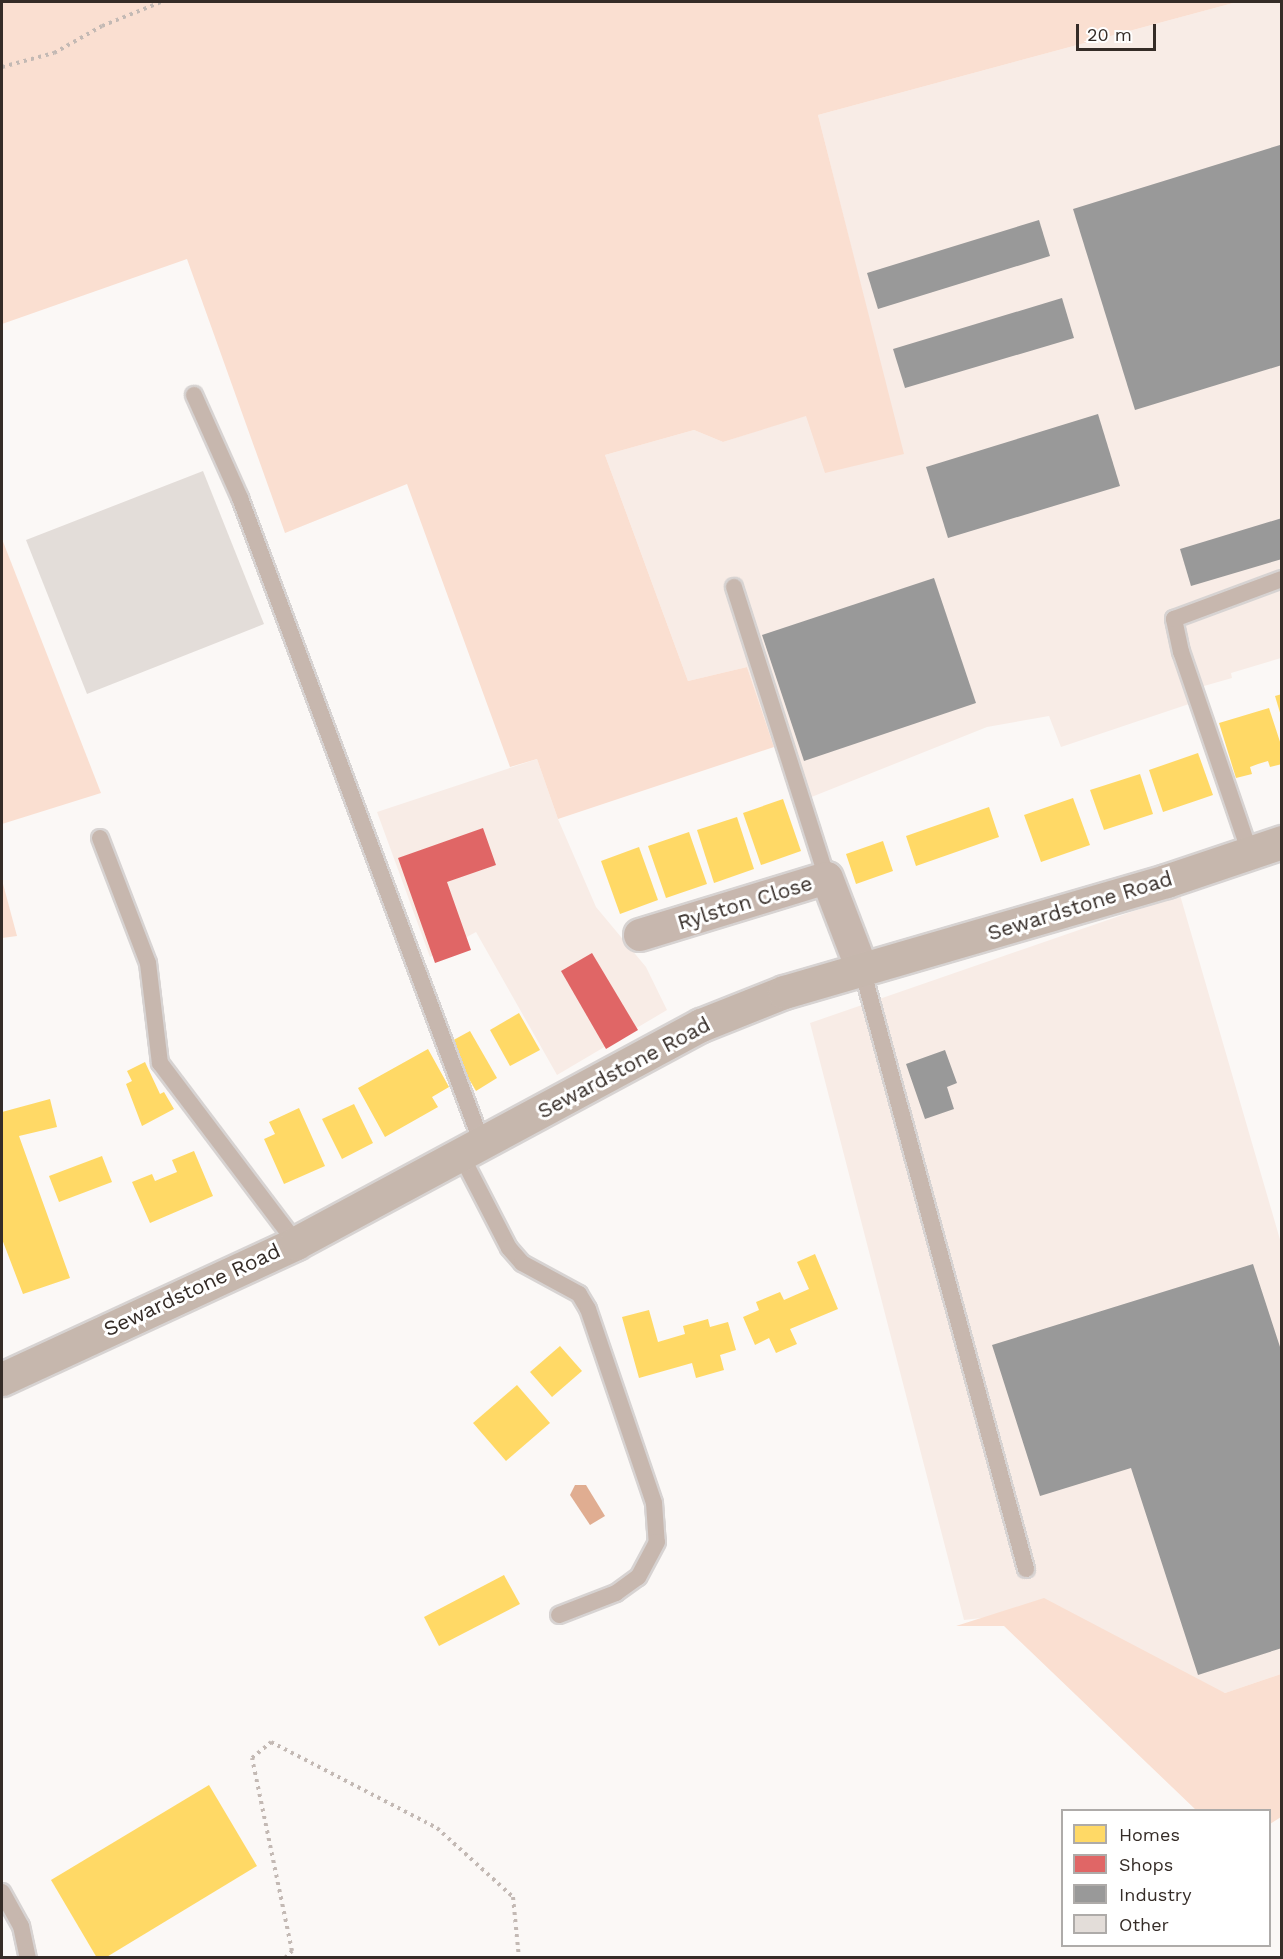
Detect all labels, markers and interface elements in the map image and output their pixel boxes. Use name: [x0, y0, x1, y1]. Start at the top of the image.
scale bar: [1079, 12, 1158, 50]
text: 20 m: [1087, 24, 1132, 45]
street label: Sewardstone Road: [985, 866, 1175, 946]
street label: Rylston Close: [675, 871, 815, 935]
street label: Sewardstone Road: [533, 1012, 715, 1124]
street label: Sewardstone Road: [100, 1238, 284, 1342]
legend: [1061, 1809, 1271, 1947]
text: Homes: [1119, 1824, 1180, 1845]
text: Shops: [1119, 1854, 1173, 1875]
text: Industry: [1119, 1884, 1191, 1905]
text: Other: [1119, 1914, 1169, 1935]

